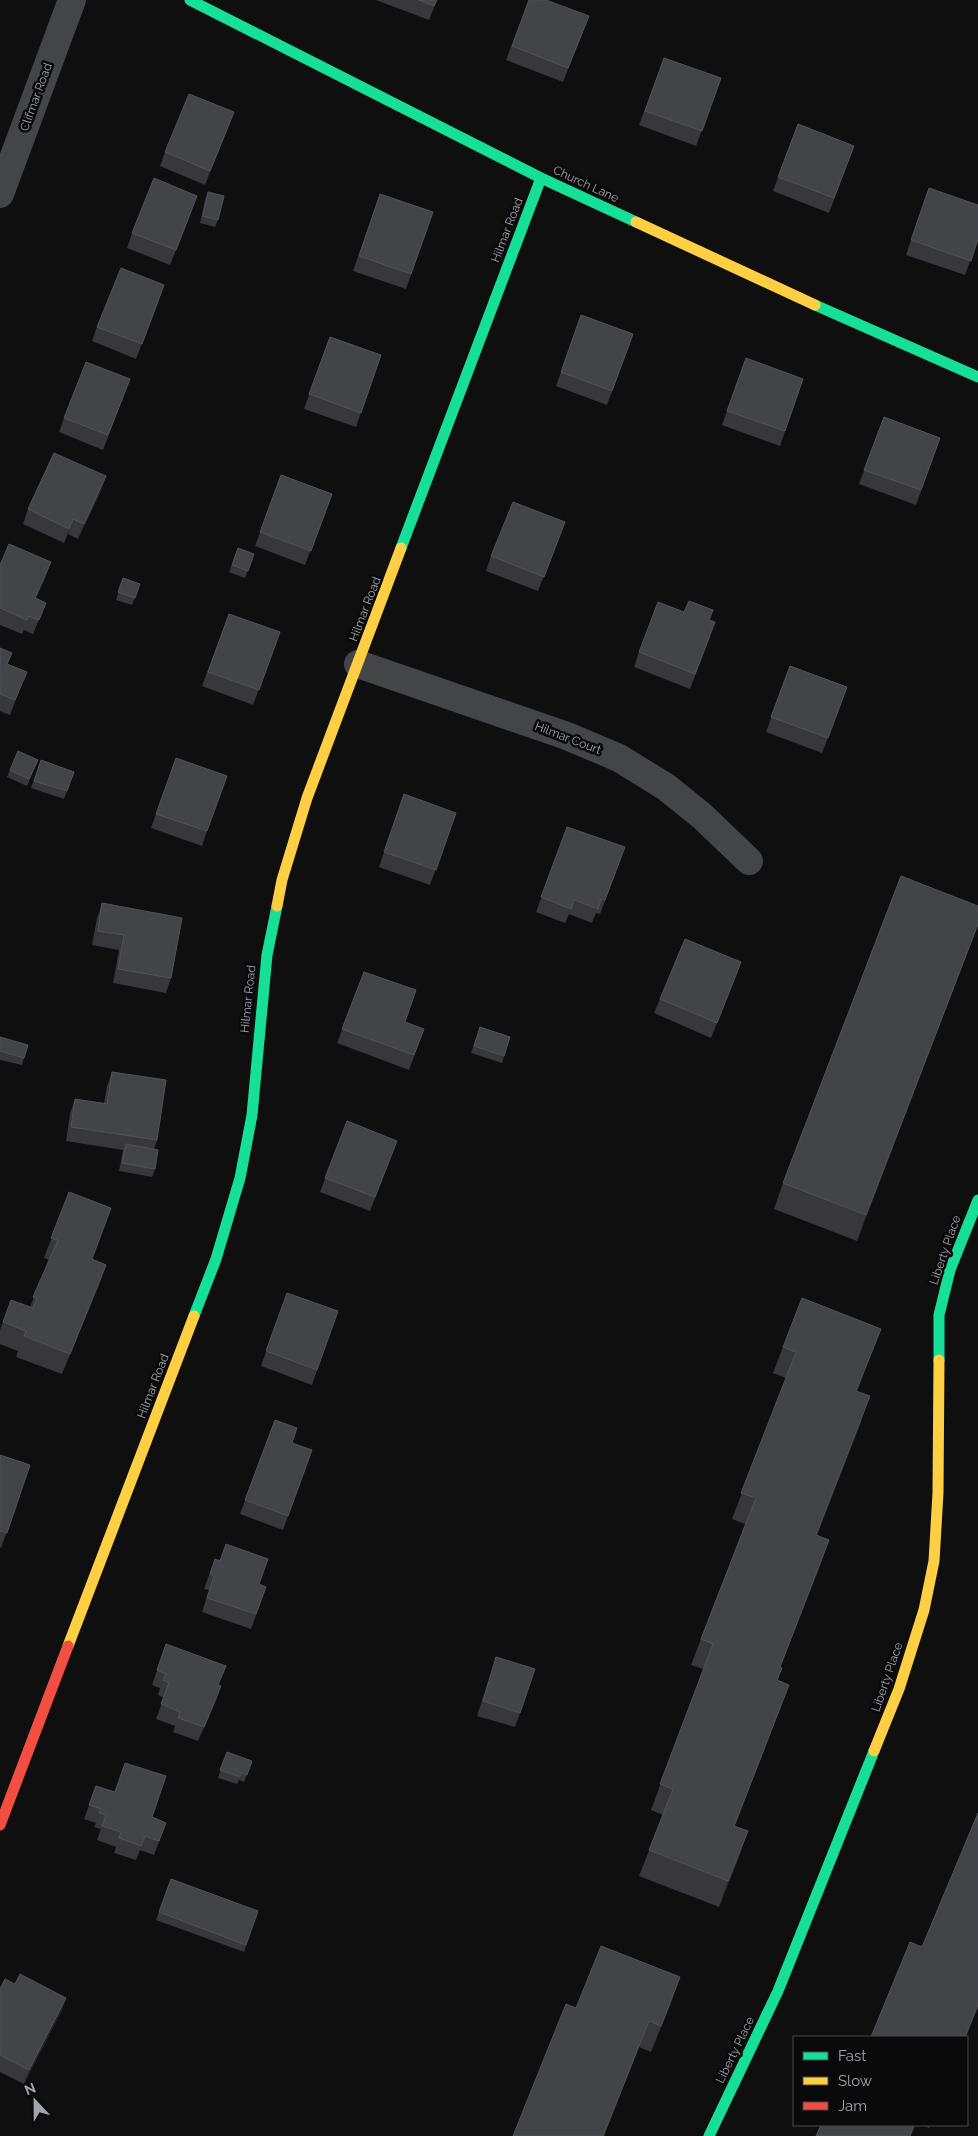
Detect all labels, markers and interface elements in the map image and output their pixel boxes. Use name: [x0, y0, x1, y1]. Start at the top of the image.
street label: Clifmar Road: [17, 61, 55, 133]
street label: Church Lane: [551, 163, 621, 205]
street label: Hilmar Road: [488, 196, 526, 264]
street label: Hilmar Road: [346, 575, 384, 643]
street label: Hilmar Court: [533, 719, 603, 757]
street label: Hilmar Road: [237, 964, 259, 1034]
street label: Liberty Place: [927, 1214, 963, 1286]
street label: Hilmar Road: [134, 1352, 172, 1420]
street label: Liberty Place: [869, 1641, 905, 1713]
street label: Liberty Place: [713, 2014, 757, 2086]
legend: [793, 2036, 968, 2126]
text: Fast: [838, 2047, 866, 2065]
text: Slow: [838, 2072, 872, 2090]
north arrow: [10, 2076, 60, 2126]
text: N: [22, 2080, 38, 2098]
text: Jam: [838, 2097, 867, 2115]

